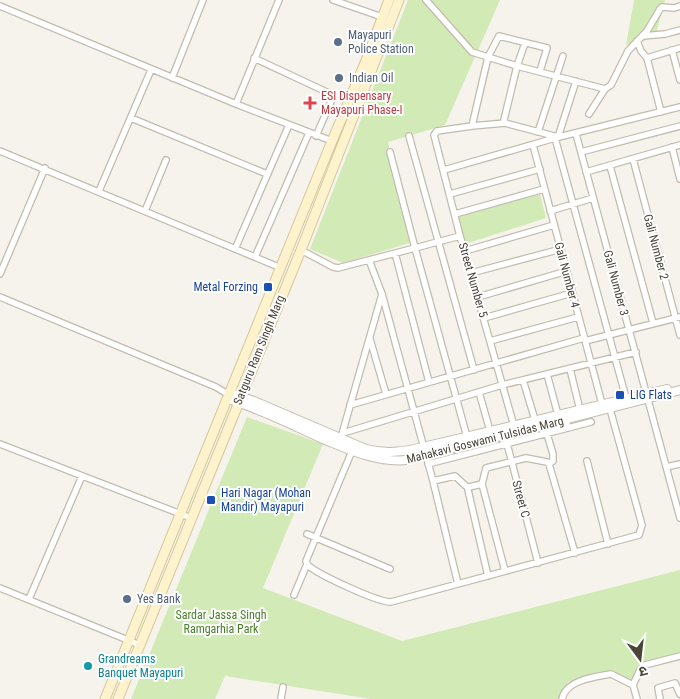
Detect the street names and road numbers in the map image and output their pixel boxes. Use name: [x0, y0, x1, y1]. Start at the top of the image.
street label: Gali Number 2: [641, 213, 671, 281]
street label: Street Number 5: [456, 241, 490, 319]
street label: Gali Number 4: [552, 241, 582, 309]
street label: Gali Number 3: [601, 249, 631, 317]
street label: Satguru Ram Singh Marg: [231, 293, 287, 407]
street label: Mahakavi Goswami Tulsidas Marg: [405, 414, 565, 466]
street label: Street C: [509, 479, 533, 519]

